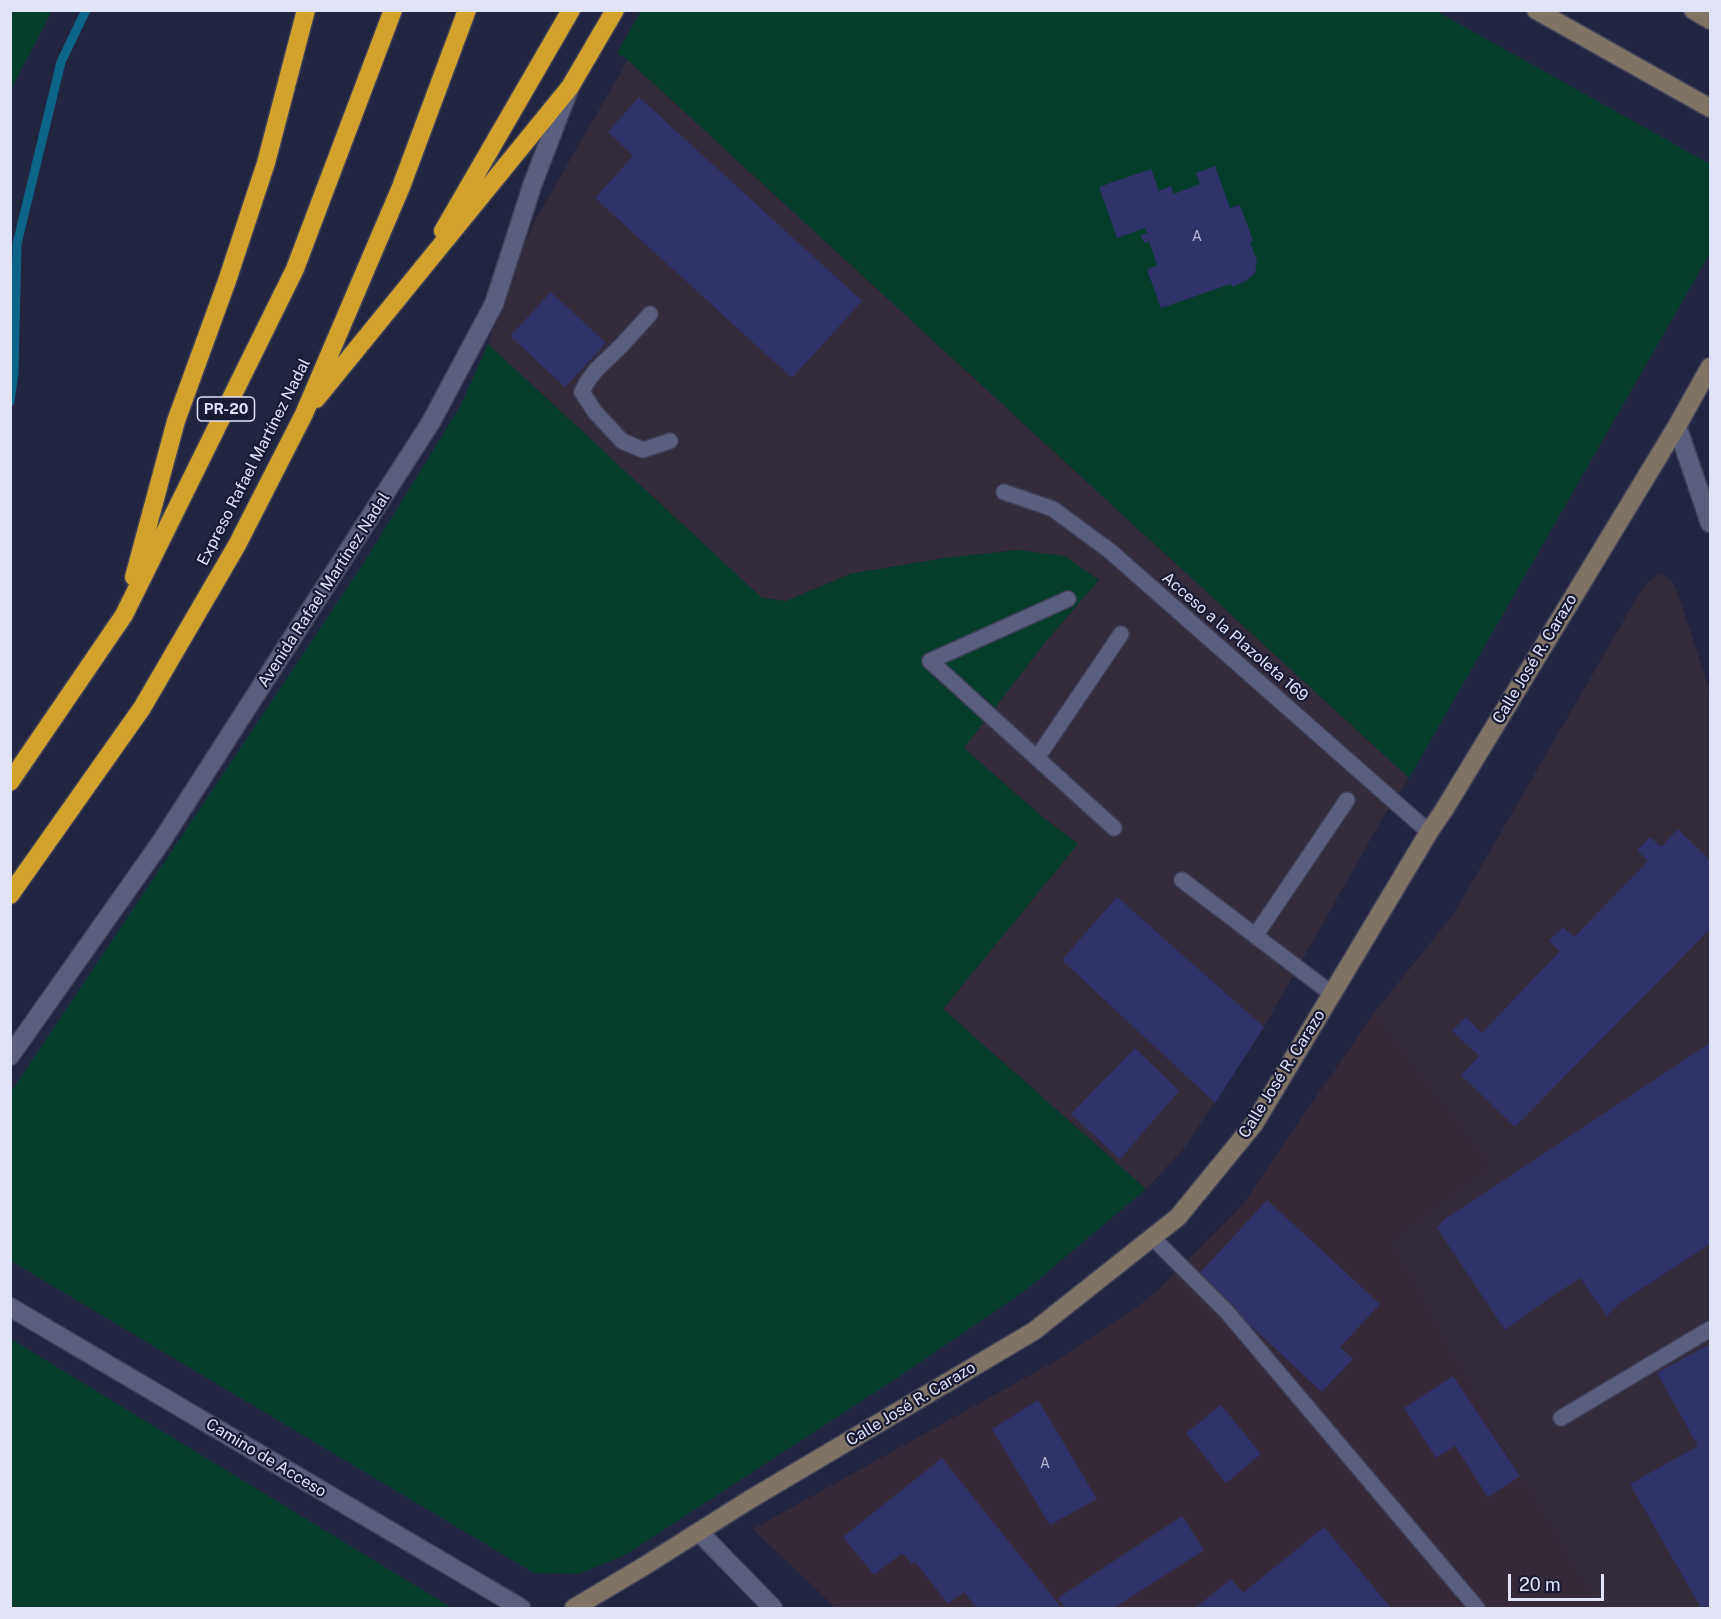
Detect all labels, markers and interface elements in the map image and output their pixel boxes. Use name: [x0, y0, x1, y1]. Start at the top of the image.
house number: A: [1192, 229, 1202, 245]
street label: Expreso Rafael Martínez Nadal: [193, 355, 315, 569]
road number: PR-20: [198, 397, 254, 421]
street label: Avenida Rafael Martínez Nadal: [254, 489, 394, 691]
street label: Acceso a la Plazoleta 169: [1158, 568, 1312, 706]
street label: Calle José R. Carazo: [1489, 591, 1581, 727]
street label: Calle José R. Carazo: [1235, 1006, 1329, 1142]
street label: Calle José R. Carazo: [843, 1358, 979, 1450]
street label: Camino de Acceso: [202, 1415, 330, 1501]
house number: A: [1040, 1456, 1050, 1472]
scale bar: [1511, 1562, 1607, 1600]
text: 20 m: [1519, 1574, 1561, 1595]

